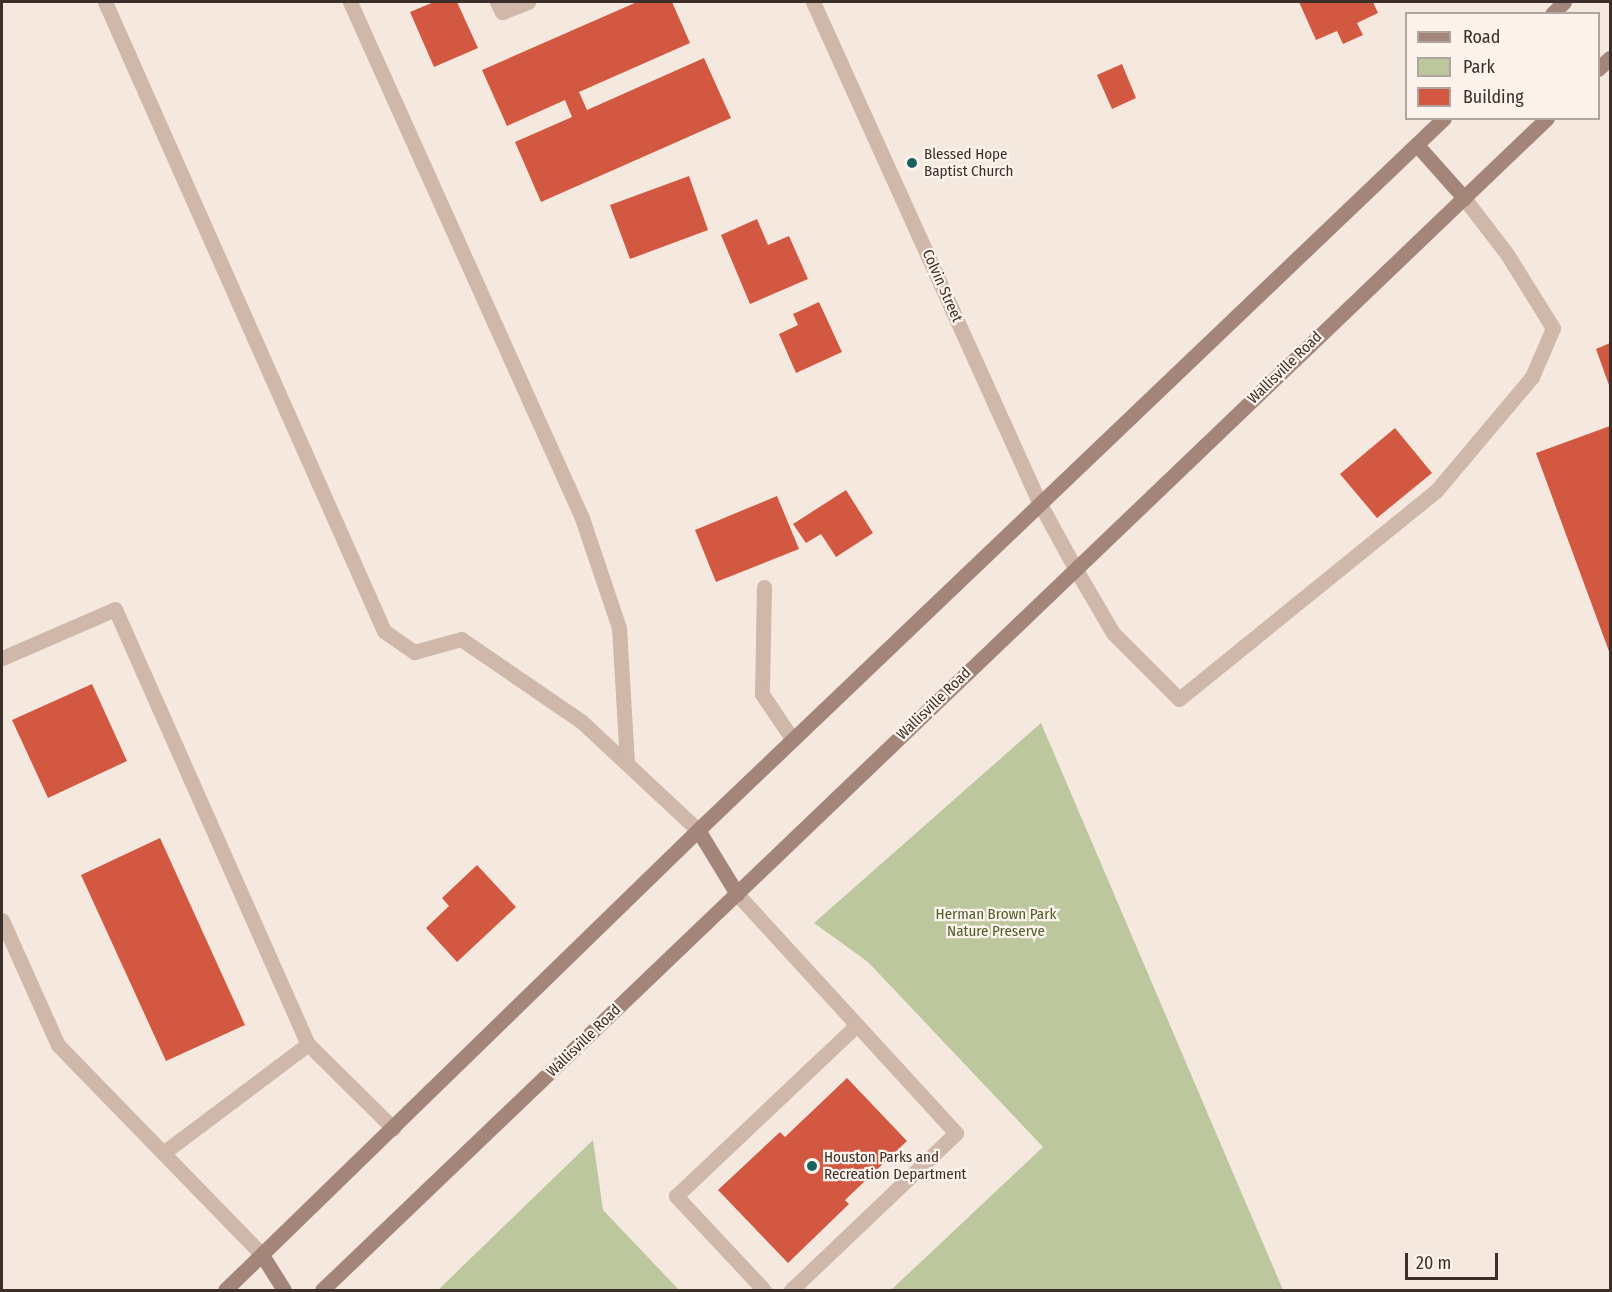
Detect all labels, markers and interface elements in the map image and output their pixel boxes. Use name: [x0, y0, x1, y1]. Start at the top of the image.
legend: [1405, 12, 1600, 120]
text: Road: [1463, 26, 1500, 48]
text: Park: [1463, 56, 1495, 78]
text: Building: [1463, 86, 1524, 108]
place label: Blessed Hope Baptist Church: [924, 145, 1013, 180]
marker: Blessed Hope Baptist Church: [905, 156, 919, 170]
street label: Colvin Street: [918, 247, 966, 325]
street label: Wallisville Road: [1244, 328, 1326, 408]
street label: Wallisville Road: [893, 664, 975, 744]
park label: Herman Brown Park Nature Preserve: [936, 905, 1056, 940]
street label: Wallisville Road: [543, 1001, 625, 1081]
place label: Houston Parks and Recreation Department: [824, 1148, 966, 1183]
marker: Houston Parks and Recreation Department: [805, 1159, 819, 1173]
scale bar: [1408, 1241, 1501, 1279]
text: 20 m: [1416, 1252, 1451, 1274]

